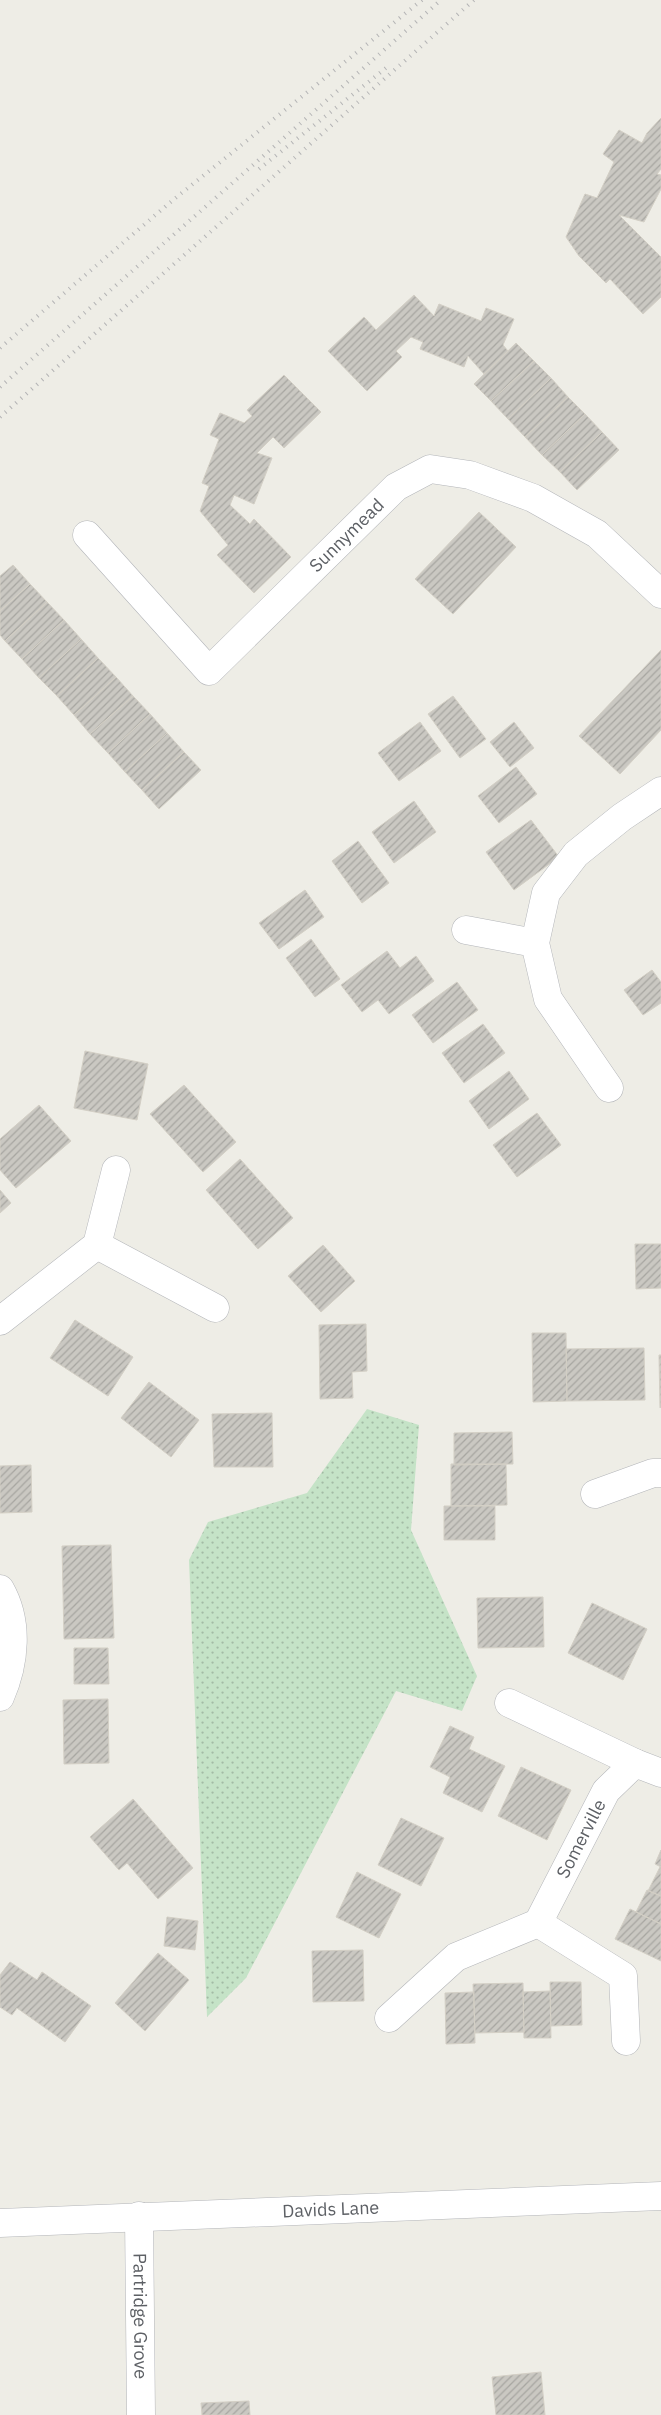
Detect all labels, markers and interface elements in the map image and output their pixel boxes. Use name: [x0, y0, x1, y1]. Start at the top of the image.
street label: Sunnymead: [304, 493, 389, 577]
street label: Somerville: [551, 1795, 611, 1882]
street label: Davids Lane: [282, 2196, 380, 2222]
street label: Partridge Grove: [128, 2253, 153, 2379]

